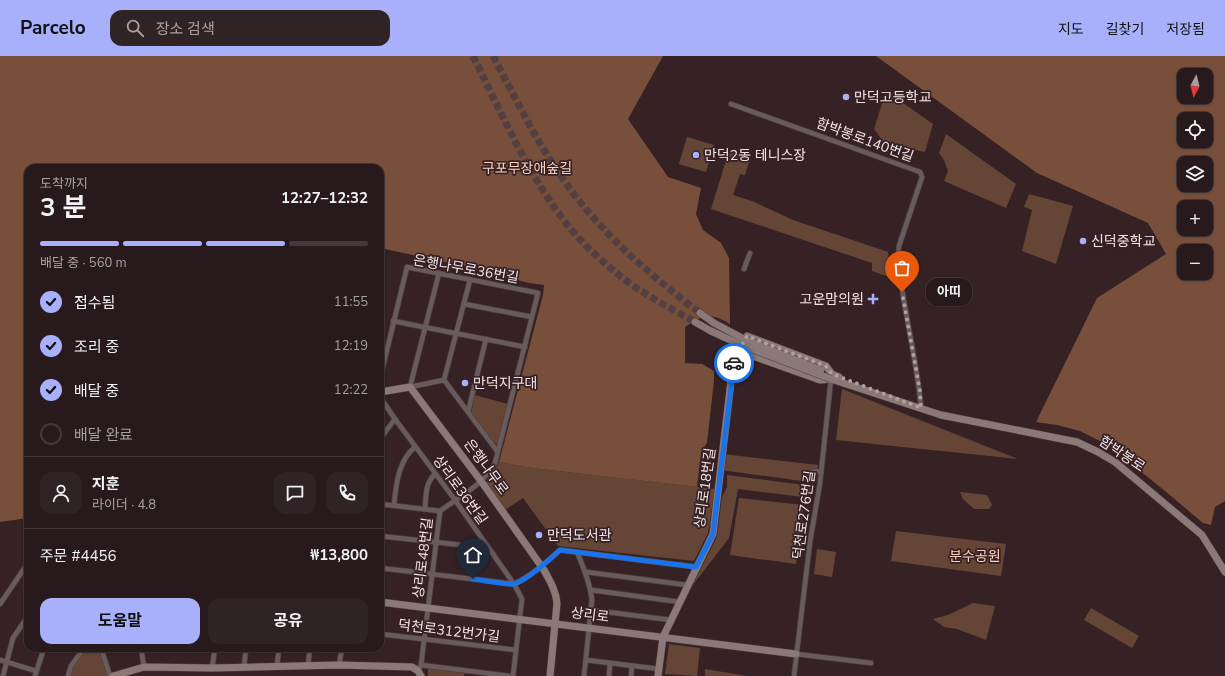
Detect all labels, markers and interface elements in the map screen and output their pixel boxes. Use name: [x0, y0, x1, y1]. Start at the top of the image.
search box: [110, 10, 390, 46]
text: Parcelo: [20, 15, 86, 41]
icon: search: [124, 17, 146, 39]
text: 장소 검색: [156, 19, 215, 39]
text: 지도: [1058, 20, 1084, 39]
text: 길찾기: [1106, 20, 1144, 39]
text: 저장됨: [1166, 20, 1205, 39]
north arrow: [1177, 68, 1213, 104]
map controls: [1177, 68, 1213, 280]
place label: 만덕고등학교: [854, 88, 931, 107]
marker: 만덕고등학교: [841, 92, 851, 102]
button: locate: [1177, 112, 1213, 148]
street label: 함박봉로140번길: [814, 114, 916, 166]
place label: 만덕2동 테니스장: [704, 146, 806, 165]
marker: 만덕2동 테니스장: [691, 150, 701, 160]
button: layers: [1177, 156, 1213, 192]
park label: 구포무장애숲길: [482, 159, 572, 178]
text: 도착까지: [40, 175, 88, 193]
text: 12:27–12:32: [281, 188, 368, 208]
text: 3 분: [40, 190, 87, 225]
button: +: [1177, 200, 1213, 236]
place label: 신덕중학교: [1091, 232, 1156, 251]
marker: 신덕중학교: [1078, 236, 1088, 246]
button: −: [1177, 244, 1213, 280]
street label: 은행나무로36번길: [412, 250, 520, 288]
pin: [885, 251, 919, 292]
text: 배달 중 · 560 m: [40, 254, 127, 272]
icon: bag: [891, 257, 913, 279]
callout: 아띠: [926, 278, 972, 306]
text: 아띠: [937, 283, 961, 301]
place label: 고운맘의원: [800, 290, 864, 309]
icon: check: [40, 291, 62, 313]
text: 접수됨: [74, 293, 115, 313]
text: 11:55: [334, 293, 368, 311]
marker: 고운맘의원: [867, 293, 879, 305]
icon: check: [40, 335, 62, 357]
text: 조리 중: [74, 337, 119, 357]
text: 12:19: [334, 337, 368, 355]
courier: [714, 343, 754, 383]
icon: car: [723, 352, 745, 374]
place label: 만덕지구대: [473, 374, 537, 393]
marker: 만덕지구대: [460, 378, 470, 388]
icon: check: [40, 379, 62, 401]
text: 배달 중: [74, 381, 119, 401]
text: 12:22: [334, 381, 368, 399]
text: 배달 완료: [74, 425, 133, 445]
street label: 함박봉로: [1095, 432, 1149, 476]
street label: 은행나무로: [459, 435, 513, 499]
street label: 상리로18번길: [690, 446, 720, 530]
street label: 상리로36번길: [428, 452, 492, 528]
street label: 덕천로276번길: [788, 469, 820, 561]
button: person: [40, 472, 82, 514]
button: chat: [274, 472, 316, 514]
button: phone: [326, 472, 368, 514]
text: 지훈: [92, 474, 120, 494]
text: 라이더 · 4.8: [92, 496, 156, 514]
street label: 상리로48번길: [409, 517, 437, 599]
place label: 만덕도서관: [547, 526, 612, 545]
marker: 만덕도서관: [534, 530, 544, 540]
pin: [456, 538, 490, 579]
icon: home: [462, 544, 484, 566]
text: ₩13,800: [310, 545, 368, 565]
text: 주문 #4456: [40, 546, 116, 566]
park label: 분수공원: [949, 547, 1001, 566]
button: 도움말: [40, 598, 200, 644]
button: 공유: [208, 598, 368, 644]
street label: 상리로: [570, 603, 610, 627]
street label: 덕천로312번가길: [397, 615, 501, 647]

